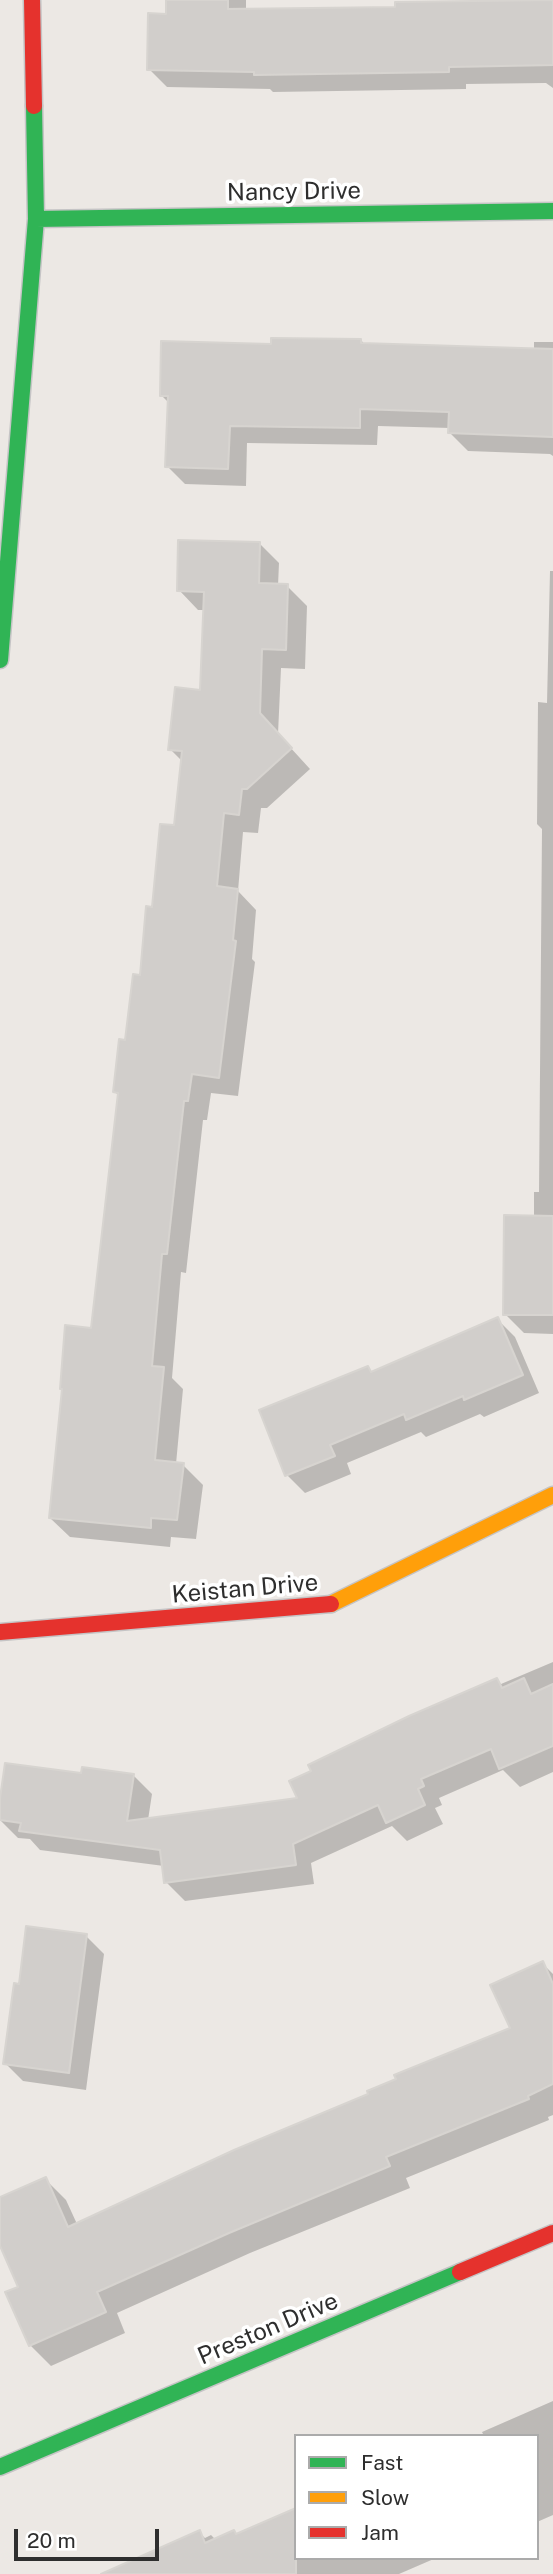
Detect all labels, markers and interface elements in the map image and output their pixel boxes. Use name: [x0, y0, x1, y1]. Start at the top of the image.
street label: Nancy Drive: [227, 176, 361, 208]
street label: Keistan Drive: [171, 1568, 319, 1610]
street label: Preston Drive: [194, 2287, 342, 2371]
legend: [294, 2434, 539, 2560]
text: Fast: [361, 2450, 403, 2475]
text: Slow: [361, 2485, 409, 2510]
scale bar: [18, 2514, 163, 2558]
text: Jam: [361, 2520, 399, 2545]
text: 20 m: [27, 2528, 76, 2553]

